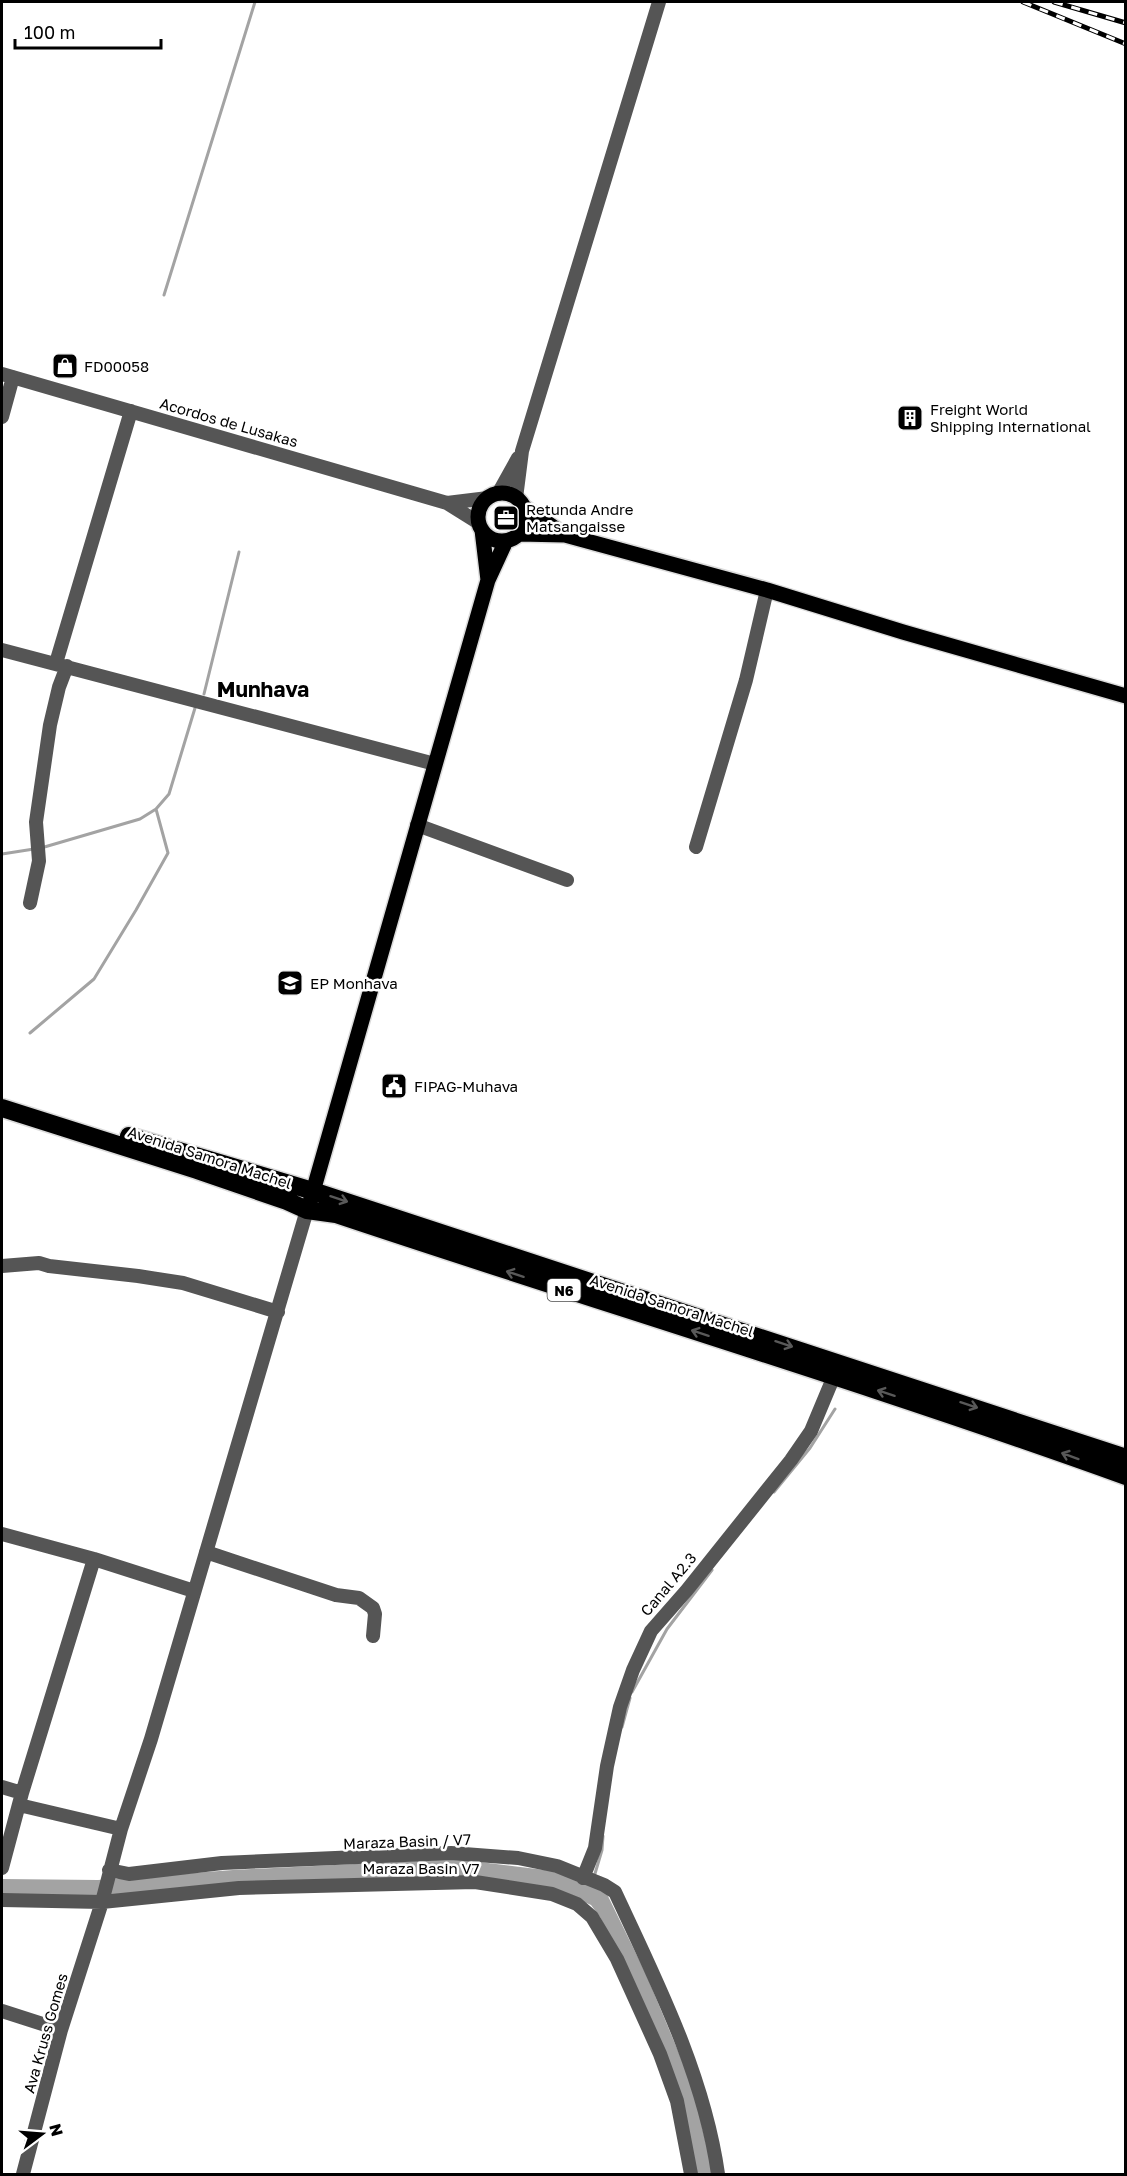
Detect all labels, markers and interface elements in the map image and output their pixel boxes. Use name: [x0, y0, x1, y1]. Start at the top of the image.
scale bar: [15, 12, 160, 50]
text: 100 m: [24, 21, 75, 43]
shop icon: FD00058: [50, 351, 80, 381]
place label: FD00058: [84, 357, 149, 375]
street label: Acordos de Lusakas: [158, 394, 300, 450]
place label: Freight World Shipping International: [930, 400, 1091, 435]
building icon: Freight World Shipping International: [895, 403, 925, 433]
place label: Retunda Andre Matsangaisse: [526, 500, 634, 535]
office icon: Retunda Andre Matsangaisse: [491, 503, 521, 533]
district label: Munhava: [217, 676, 309, 702]
school or university icon: EP Monhava: [275, 968, 305, 998]
place label: EP Monhava: [310, 974, 398, 992]
public building icon: FIPAG-Muhava: [379, 1071, 409, 1101]
place label: FIPAG-Muhava: [414, 1077, 518, 1095]
street label: Avenida Samora Machel: [126, 1122, 294, 1192]
one-way arrow: [329, 1194, 348, 1205]
one-way arrow: [506, 1267, 525, 1278]
street label: Avenida Samora Machel: [588, 1270, 756, 1340]
road number: N6: [548, 1279, 580, 1301]
one-way arrow: [691, 1327, 710, 1338]
one-way arrow: [774, 1339, 793, 1350]
one-way arrow: [877, 1387, 896, 1398]
one-way arrow: [959, 1400, 978, 1411]
one-way arrow: [1062, 1449, 1080, 1460]
street label: Canal A2.3: [636, 1549, 700, 1619]
street label: Maraza Basin / V7: [343, 1830, 471, 1852]
street label: Maraza Basin V7: [363, 1859, 479, 1877]
street label: Ava Kruss Gomes: [19, 1971, 71, 2095]
north arrow: [12, 2104, 72, 2164]
text: N: [45, 2121, 68, 2138]

